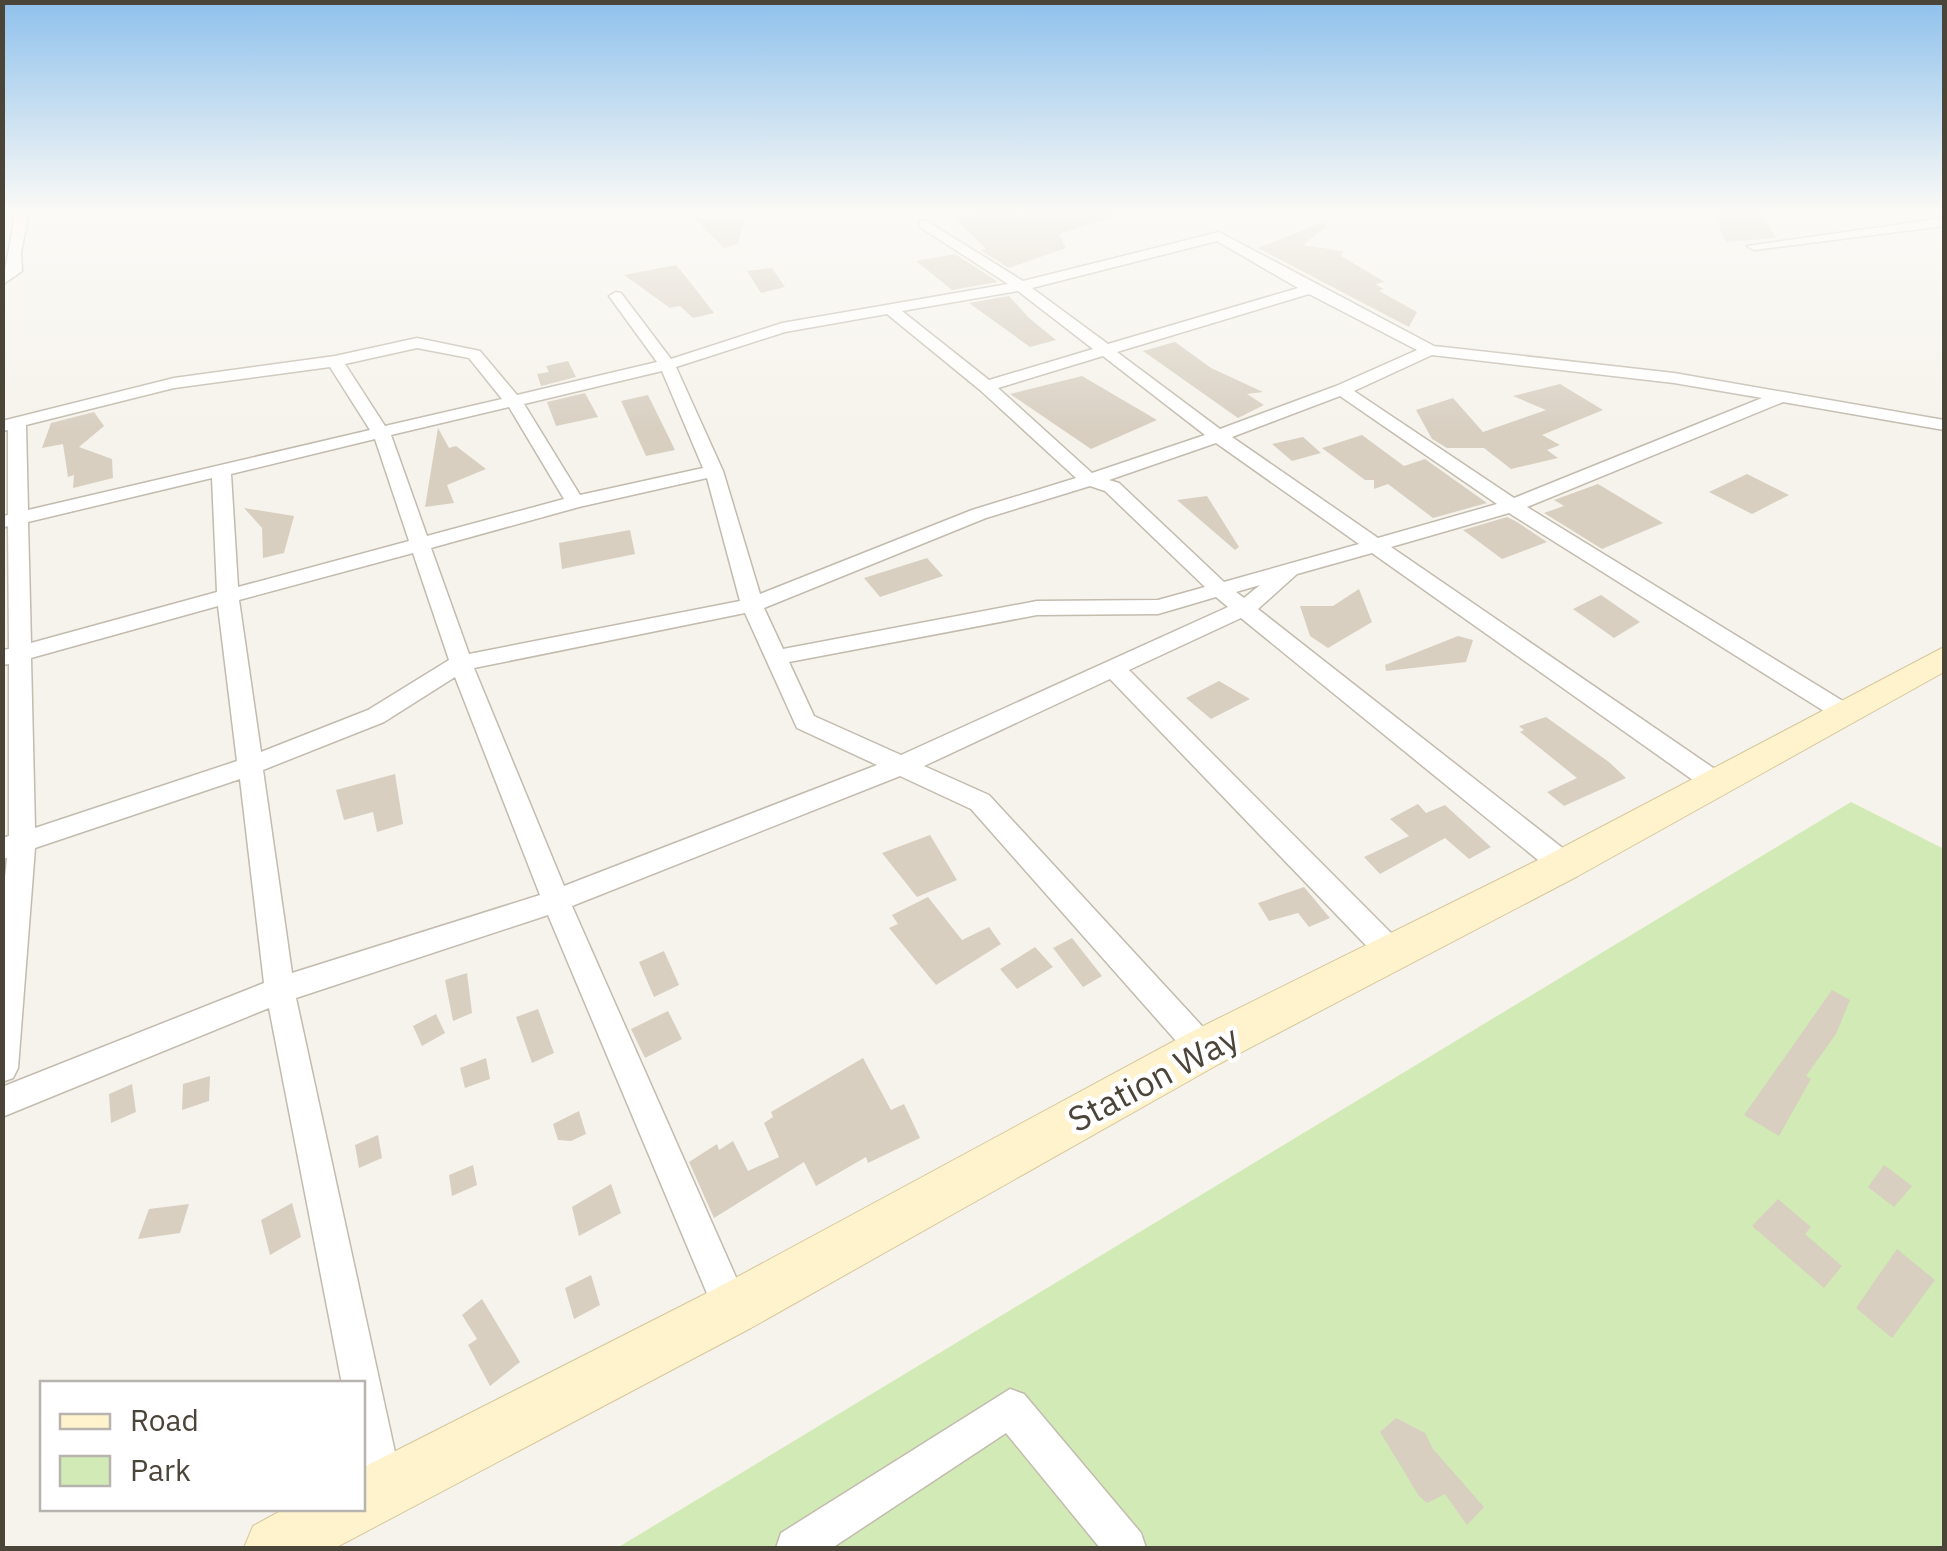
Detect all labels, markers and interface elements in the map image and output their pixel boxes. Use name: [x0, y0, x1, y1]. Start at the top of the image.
street label: Station Way: [1060, 1014, 1246, 1142]
legend: [40, 1381, 365, 1511]
text: Road: [130, 1400, 199, 1439]
text: Park: [130, 1450, 191, 1489]

